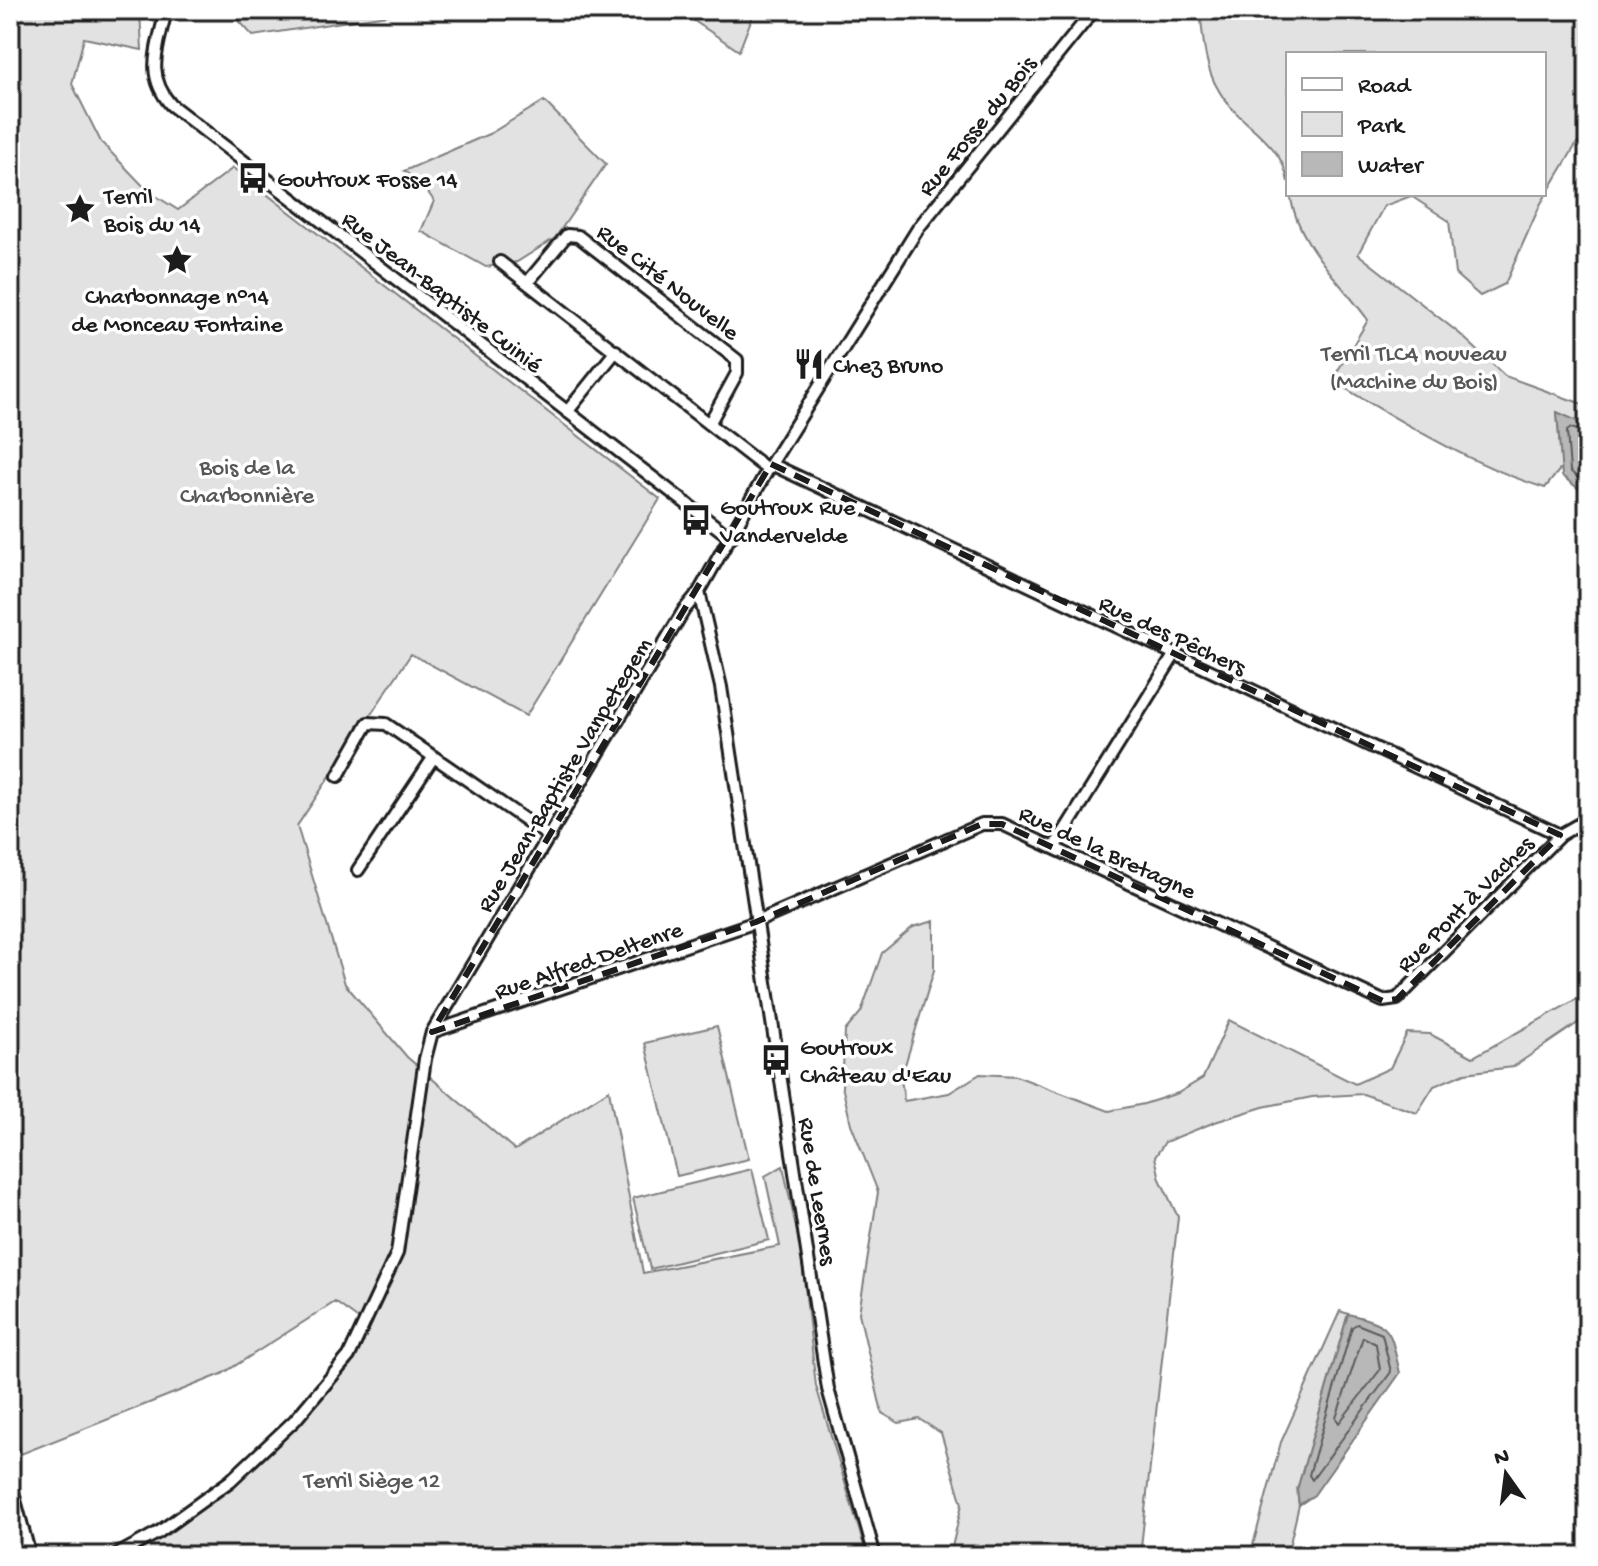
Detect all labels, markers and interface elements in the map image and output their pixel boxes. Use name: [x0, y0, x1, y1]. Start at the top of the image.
street label: Rue Fosse du Bois: [913, 50, 1045, 203]
legend: [1286, 52, 1546, 196]
text: Road: [1358, 73, 1412, 102]
text: Park: [1357, 113, 1406, 142]
text: Water: [1358, 153, 1425, 182]
bus stop icon: Goutroux Fosse 14: [236, 161, 270, 195]
place label: Goutroux Fosse 14: [277, 167, 458, 196]
place label: Terril Bois du 14: [102, 184, 201, 241]
place icon: Terril Bois du 14: [63, 192, 97, 226]
street label: Rue Jean-Baptiste Cuinié: [335, 206, 548, 382]
street label: Rue Cité Nouvelle: [590, 219, 745, 349]
place icon: Charbonnage n°14 de Monceau Fontaine: [160, 243, 194, 277]
place label: Charbonnage n°14 de Monceau Fontaine: [71, 284, 283, 341]
park label: Terril TLC4 nouveau (Machine du Bois): [1319, 341, 1507, 398]
restaurant icon: Chez Bruno: [792, 347, 826, 381]
place label: Chez Bruno: [833, 353, 943, 382]
park label: Bois de la Charbonnière: [180, 455, 315, 512]
place label: Goutroux Rue Vandervelde: [719, 495, 856, 552]
bus stop icon: Goutroux Rue Vandervelde: [679, 503, 713, 537]
street label: Rue des Pêchers: [1093, 590, 1251, 684]
street label: Rue Jean-Baptiste Vanpetegem: [472, 633, 660, 919]
street label: Rue de la Bretagne: [1013, 800, 1200, 908]
street label: Rue Pont à Vaches: [1392, 830, 1542, 980]
street label: Rue Alfred Deltenre: [491, 916, 688, 1008]
place label: Goutroux Château d'Eau: [800, 1035, 951, 1092]
bus stop icon: Goutroux Château d'Eau: [759, 1043, 793, 1077]
street label: Rue de Leernes: [790, 1116, 842, 1268]
north arrow: [1466, 1434, 1546, 1514]
text: N: [1492, 1444, 1512, 1473]
park label: Terril Siège 12: [302, 1468, 441, 1497]

